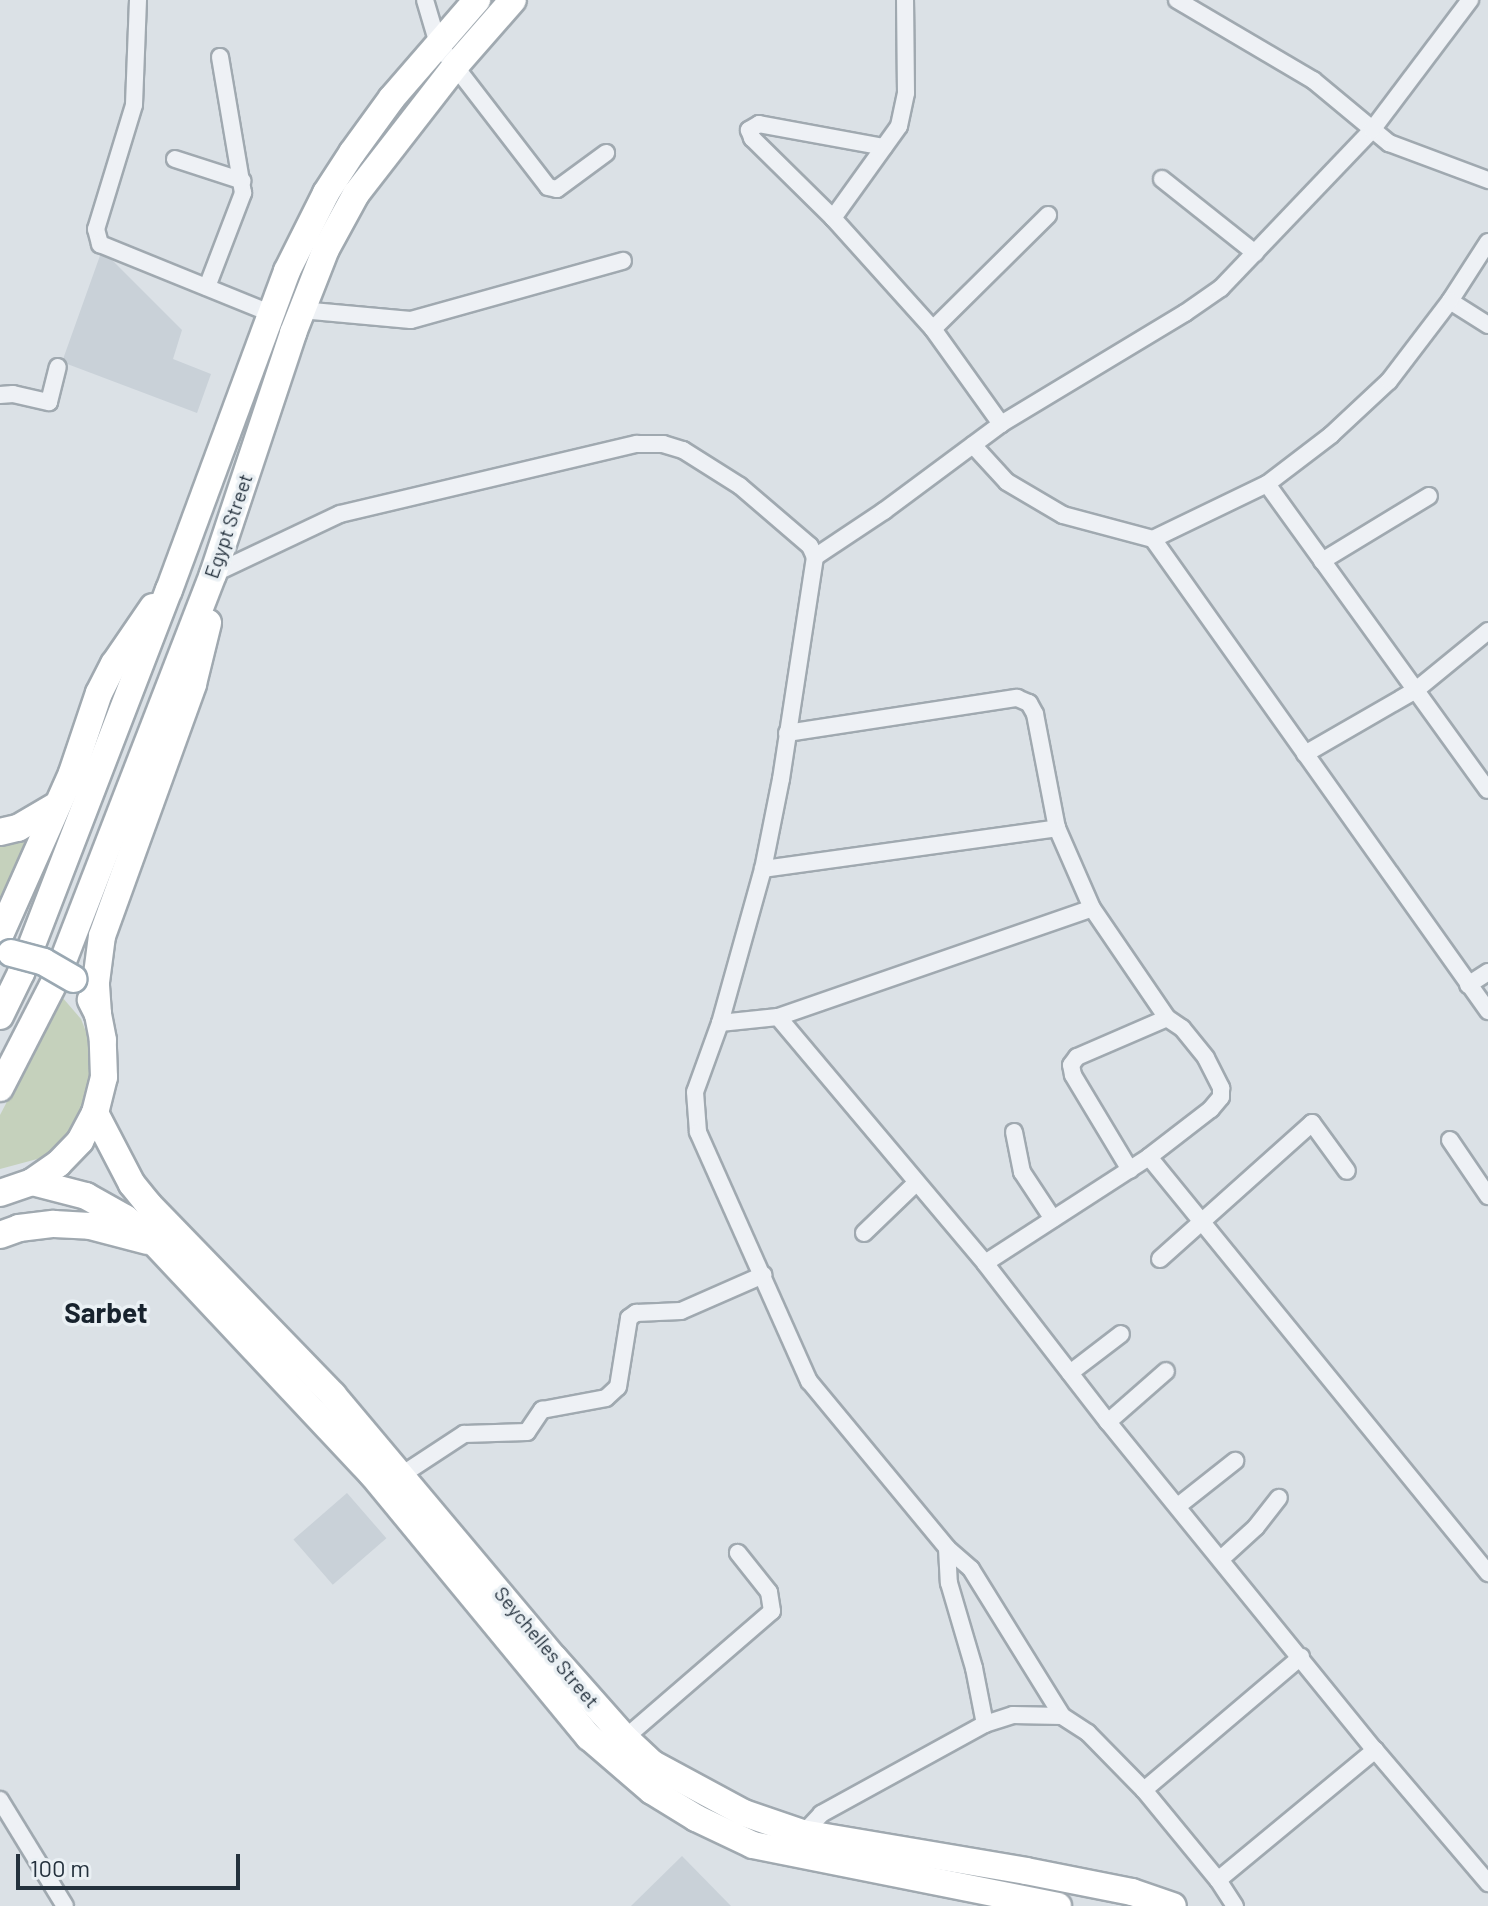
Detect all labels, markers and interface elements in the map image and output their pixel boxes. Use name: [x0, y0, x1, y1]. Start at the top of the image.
street label: Egypt Street: [199, 471, 257, 581]
district label: Sarbet: [64, 1295, 148, 1329]
street label: Seychelles Street: [489, 1582, 605, 1712]
scale bar: [20, 1838, 244, 1888]
text: 100 m: [30, 1853, 90, 1882]

